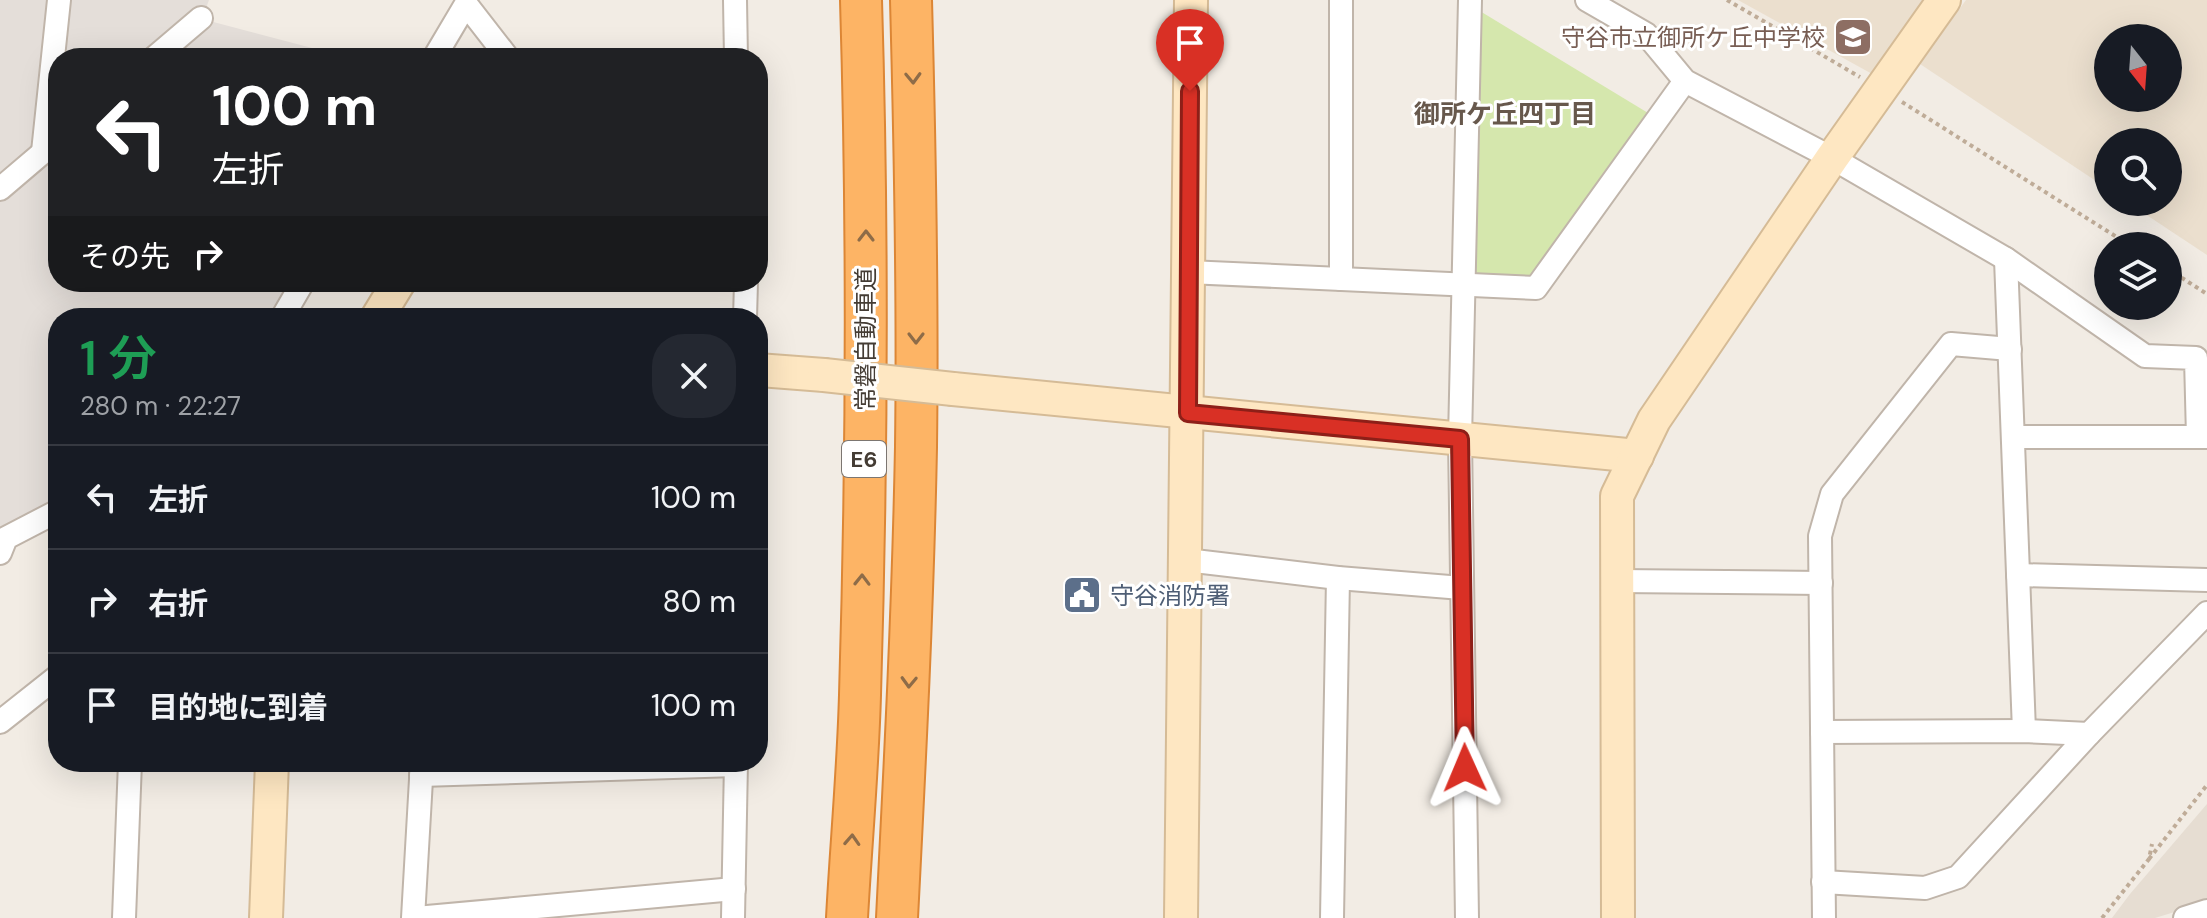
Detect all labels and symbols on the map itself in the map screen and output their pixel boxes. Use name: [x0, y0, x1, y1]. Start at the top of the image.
pin: [1156, 9, 1224, 91]
school or university icon: 守谷市立御所ケ丘中学校: [1832, 16, 1874, 58]
place label: 守谷市立御所ケ丘中学校: [1561, 22, 1825, 53]
north arrow: [2094, 24, 2182, 112]
one-way arrow: [905, 72, 922, 85]
district label: 御所ケ丘四丁目: [1414, 97, 1596, 131]
one-way arrow: [857, 229, 875, 242]
street label: 常磐自動車道: [850, 267, 881, 411]
one-way arrow: [907, 332, 925, 345]
road number: E6: [842, 441, 886, 477]
one-way arrow: [853, 573, 871, 586]
public building icon: 守谷消防署: [1061, 574, 1103, 616]
place label: 守谷消防署: [1110, 580, 1230, 611]
one-way arrow: [900, 676, 918, 689]
position arrow: [1423, 726, 1507, 810]
one-way arrow: [843, 833, 860, 846]

